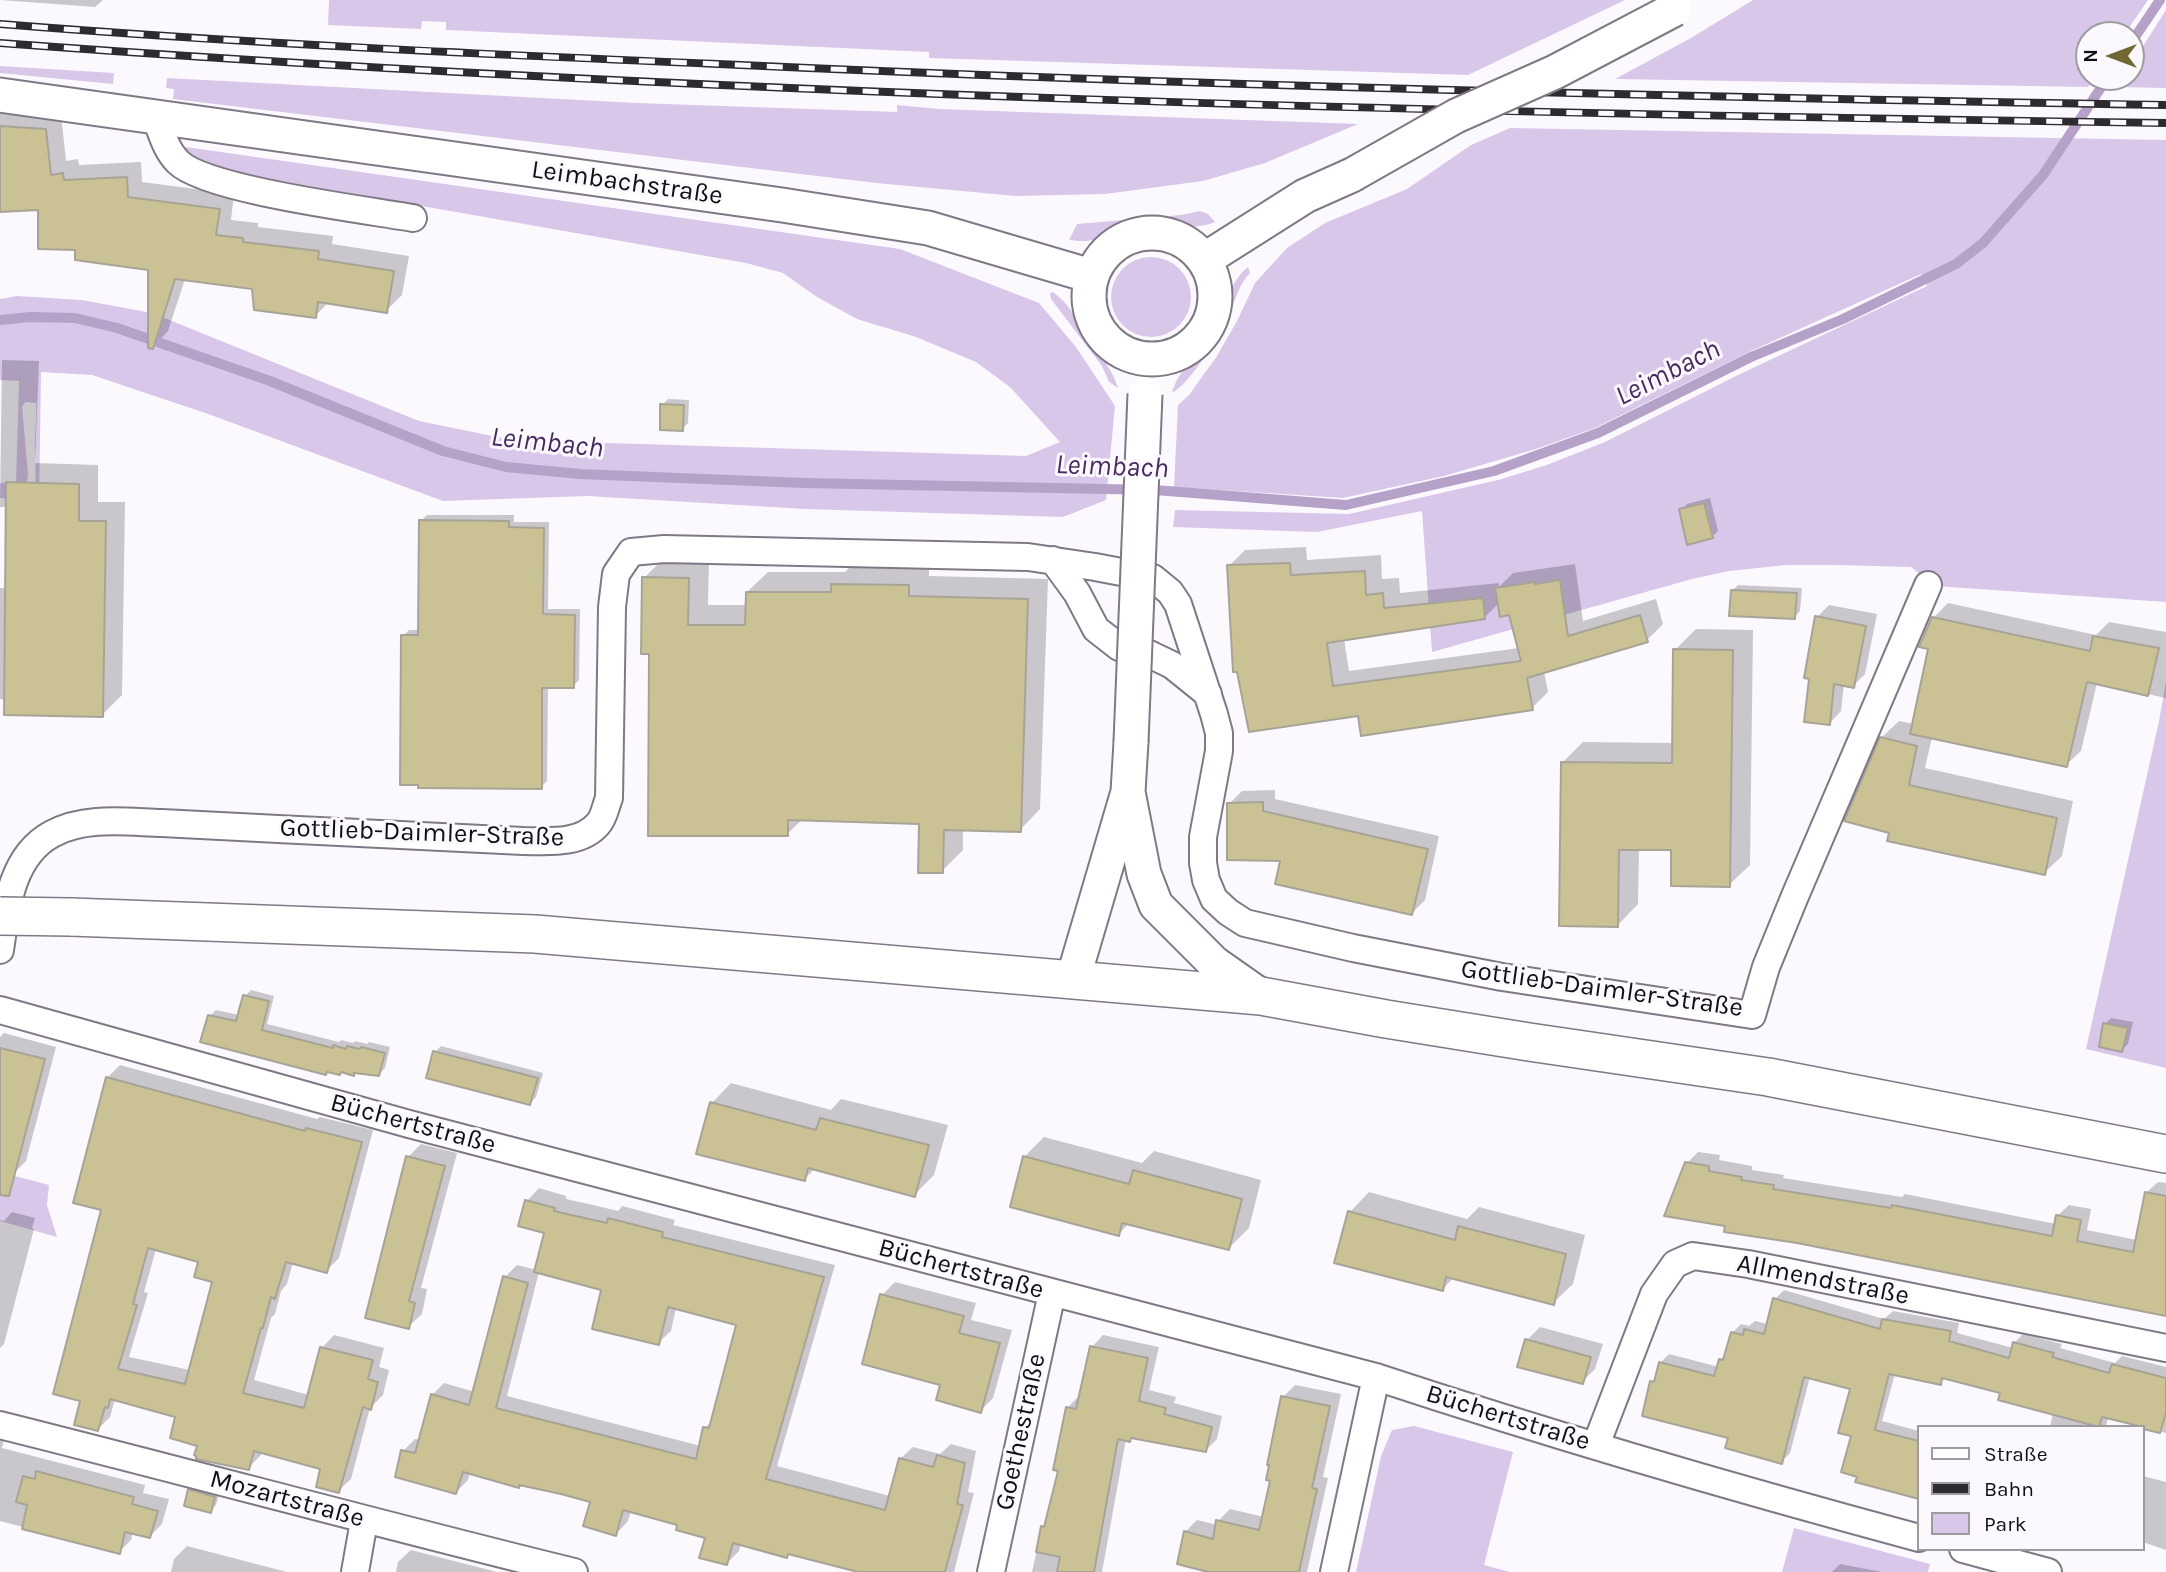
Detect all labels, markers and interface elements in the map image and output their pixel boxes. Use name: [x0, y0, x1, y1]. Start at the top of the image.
north arrow: [2075, 21, 2145, 91]
text: N: [2080, 49, 2102, 63]
street label: Leimbachstraße: [529, 154, 725, 212]
water label: Leimbach: [1610, 332, 1726, 414]
water label: Leimbach: [489, 420, 605, 466]
water label: Leimbach: [1055, 448, 1169, 486]
street label: Gottlieb-Daimler-Straße: [279, 812, 565, 854]
street label: Gottlieb-Daimler-Straße: [1459, 954, 1745, 1024]
street label: Büchertstraße: [327, 1087, 499, 1161]
street label: Büchertstraße: [875, 1232, 1047, 1306]
street label: Allmendstraße: [1734, 1248, 1912, 1312]
street label: Goethestraße: [989, 1351, 1053, 1513]
street label: Büchertstraße: [1422, 1378, 1594, 1458]
legend: [1918, 1425, 2145, 1551]
text: Straße: [1984, 1442, 2047, 1466]
street label: Mozartstraße: [206, 1463, 368, 1535]
text: Bahn: [1984, 1477, 2034, 1501]
text: Park: [1984, 1512, 2027, 1536]

